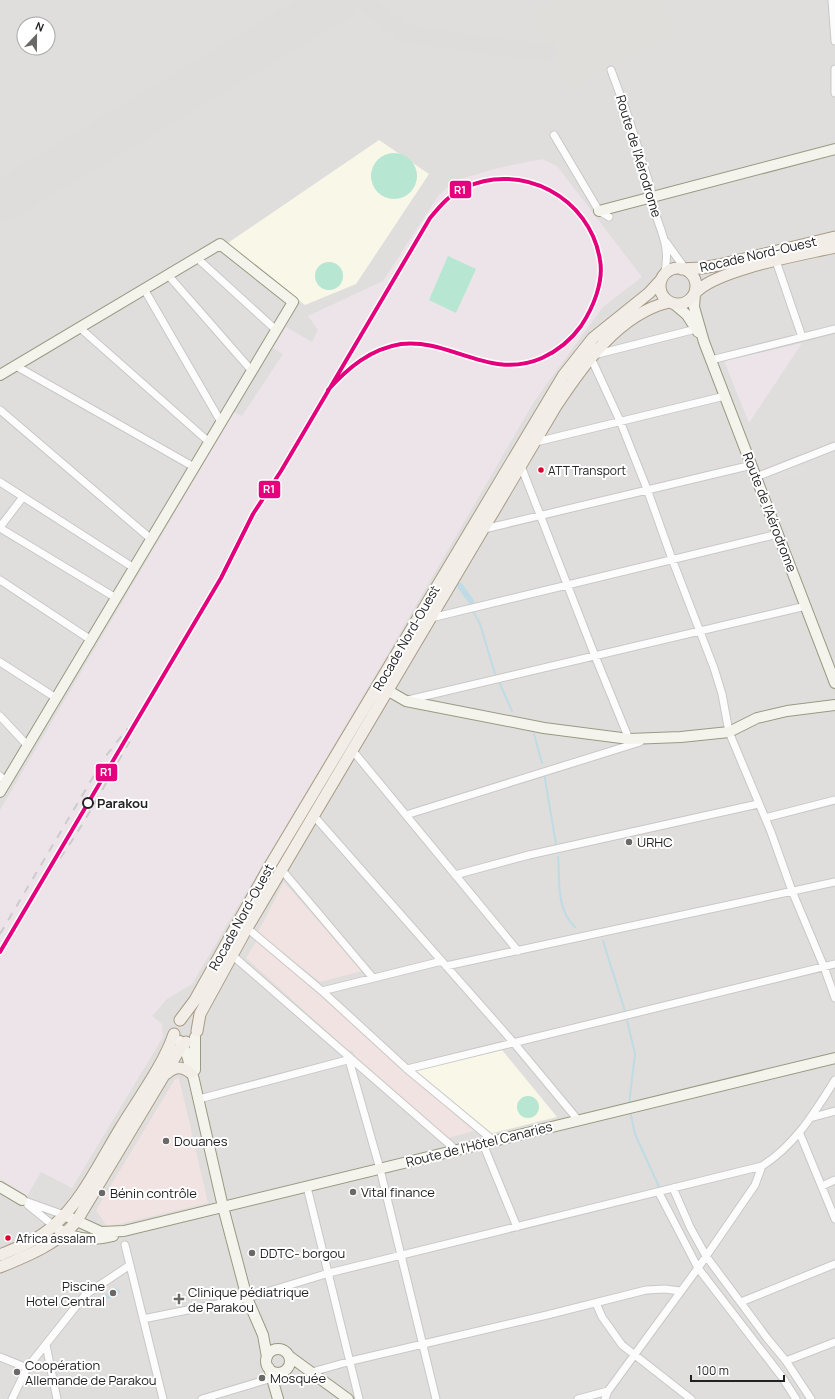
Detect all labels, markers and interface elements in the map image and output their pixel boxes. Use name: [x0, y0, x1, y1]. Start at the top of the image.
north arrow: [16, 16, 56, 56]
text: N: [33, 18, 46, 35]
street label: Route de l'Aérodrome: [612, 93, 666, 220]
line badge: R1: [449, 180, 472, 199]
text: R1: [454, 182, 466, 197]
street label: Rocade Nord-Ouest: [698, 232, 818, 276]
street label: Route de l'Aérodrome: [739, 449, 801, 575]
place label: ATT Transport: [548, 462, 626, 479]
marker: ATT Transport: [536, 465, 546, 475]
line badge: R1: [258, 480, 281, 499]
text: R1: [263, 481, 275, 496]
street label: Rocade Nord-Ouest: [368, 582, 444, 694]
line badge: R1: [95, 763, 118, 782]
text: R1: [100, 764, 112, 779]
place label: Parakou: [97, 794, 148, 812]
marker: Parakou: [82, 797, 94, 809]
place label: URHC: [637, 833, 673, 851]
marker: URHC: [624, 837, 634, 847]
street label: Rocade Nord-Ouest: [204, 860, 278, 974]
street label: Route de l'Hôtel Canaries: [404, 1117, 554, 1171]
place label: Douanes: [174, 1132, 228, 1150]
marker: Douanes: [161, 1136, 171, 1146]
place label: Vital finance: [361, 1183, 435, 1201]
place label: Bénin contrôle: [110, 1184, 197, 1202]
marker: Vital finance: [348, 1187, 358, 1197]
marker: Bénin contrôle: [97, 1188, 107, 1198]
place label: Africa assalam: [16, 1230, 96, 1247]
marker: Africa assalam: [3, 1233, 13, 1243]
place label: DDTC- borgou: [260, 1244, 345, 1262]
marker: DDTC- borgou: [247, 1248, 257, 1258]
place label: Piscine Hotel Central: [26, 1277, 105, 1310]
place label: Clinique pédiatrique de Parakou: [188, 1283, 309, 1316]
marker: Piscine Hotel Central: [108, 1288, 118, 1298]
marker: Clinique pédiatrique de Parakou: [173, 1293, 185, 1305]
place label: Coopération Allemande de Parakou: [25, 1356, 157, 1389]
scale bar: [691, 1357, 784, 1383]
text: 100 m: [697, 1362, 729, 1379]
marker: Coopération Allemande de Parakou: [12, 1367, 22, 1377]
place label: Mosquée: [270, 1369, 326, 1387]
marker: Mosquée: [257, 1373, 267, 1383]

